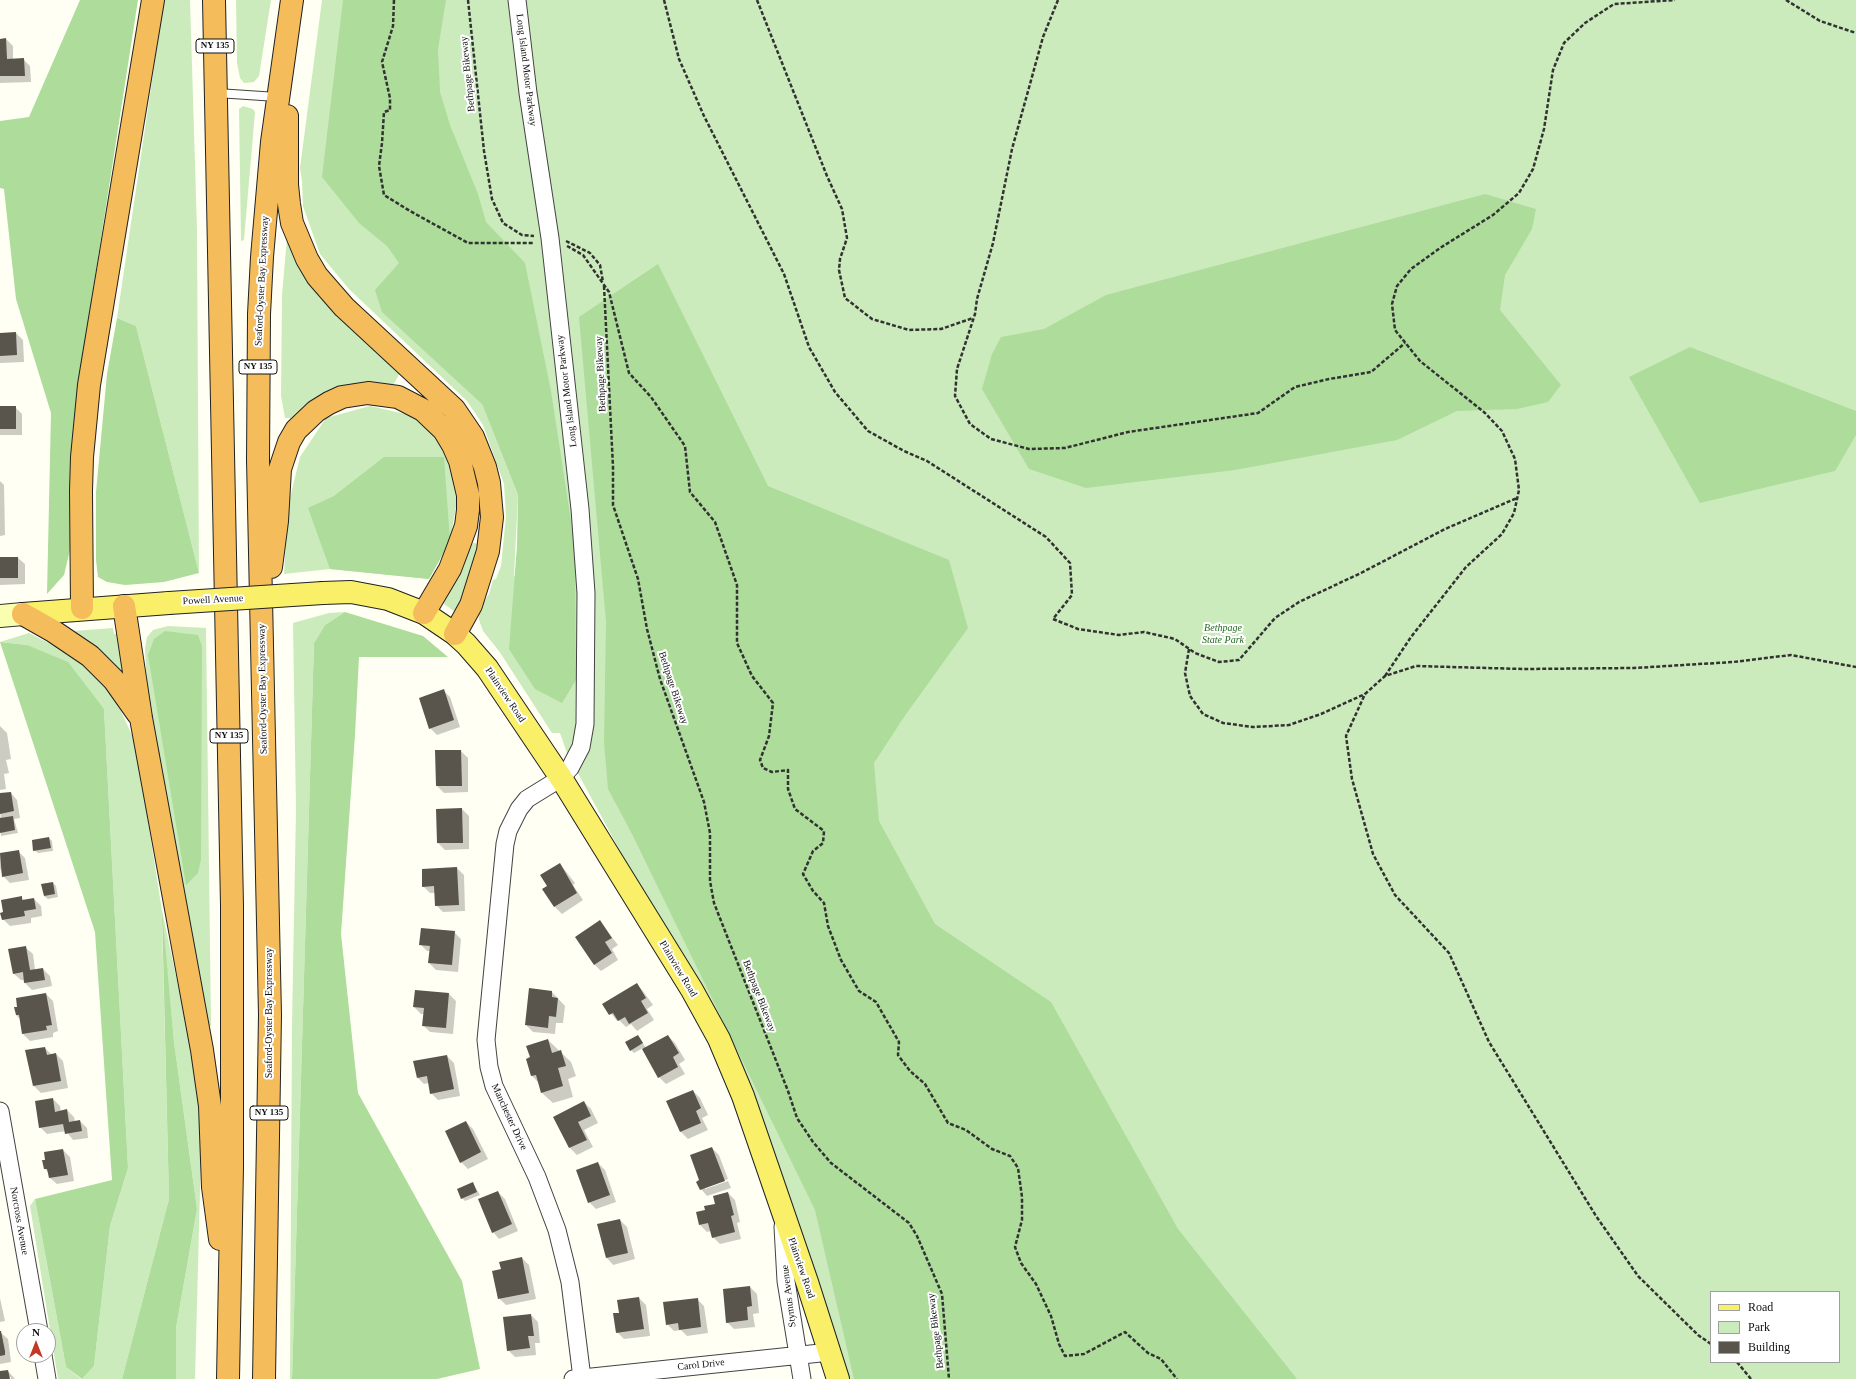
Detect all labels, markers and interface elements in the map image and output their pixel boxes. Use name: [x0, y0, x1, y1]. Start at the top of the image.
street label: Long Island Motor Parkway: [513, 13, 539, 127]
street label: Bethpage Bikeway: [458, 36, 478, 112]
road number: NY 135: [196, 39, 234, 53]
street label: Seaford-Oyster Bay Expressway: [253, 216, 271, 346]
street label: Long Island Motor Parkway: [554, 334, 580, 448]
street label: Bethpage Bikeway: [593, 336, 609, 412]
road number: NY 135: [239, 360, 277, 374]
street label: Powell Avenue: [182, 592, 244, 608]
park label: Bethpage State Park: [1202, 622, 1244, 646]
street label: Seaford-Oyster Bay Expressway: [256, 624, 270, 754]
street label: Bethpage Bikeway: [656, 650, 690, 726]
street label: Plainview Road: [482, 665, 528, 725]
road number: NY 135: [210, 729, 248, 743]
street label: Plainview Road: [656, 939, 700, 999]
street label: Seaford-Oyster Bay Expressway: [263, 948, 275, 1078]
street label: Bethpage Bikeway: [740, 958, 778, 1034]
street label: Manchester Drive: [488, 1082, 530, 1152]
road number: NY 135: [250, 1106, 288, 1120]
street label: Norcross Avenue: [7, 1186, 31, 1256]
street label: Plainview Road: [785, 1236, 817, 1300]
street label: Stymus Avenue: [779, 1264, 799, 1328]
legend: [1710, 1291, 1840, 1363]
street label: Bethpage Bikeway: [925, 1293, 947, 1369]
text: Road: [1748, 1300, 1773, 1314]
text: Park: [1748, 1320, 1770, 1334]
north arrow: [16, 1323, 56, 1363]
text: N: [32, 1326, 40, 1338]
text: Building: [1748, 1340, 1790, 1354]
street label: Carol Drive: [677, 1357, 725, 1373]

